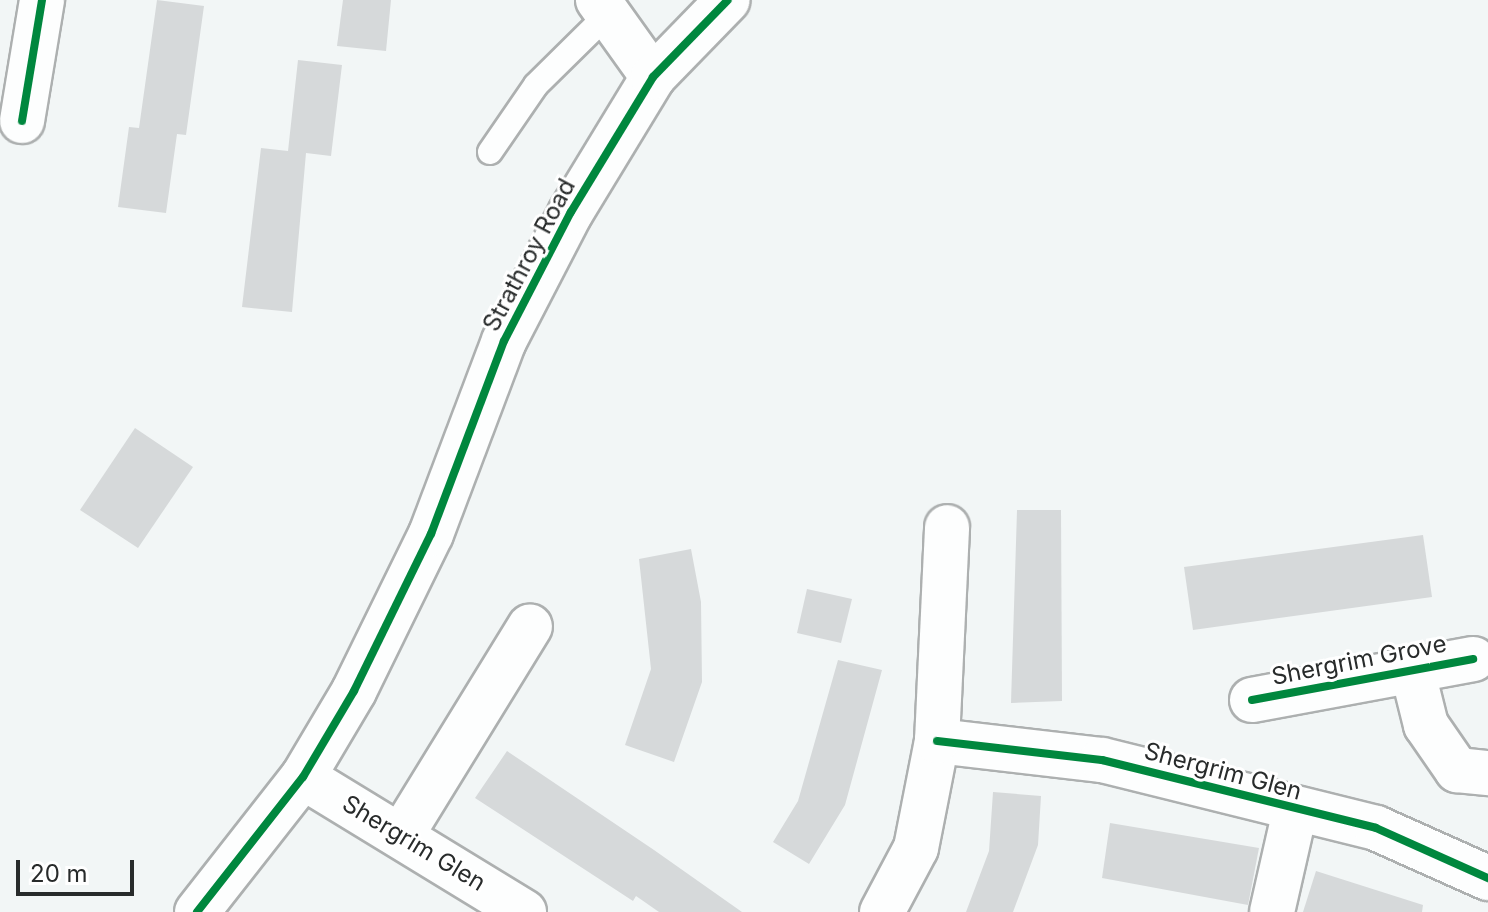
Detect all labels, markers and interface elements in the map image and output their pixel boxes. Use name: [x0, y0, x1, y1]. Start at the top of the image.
street label: Strathroy Road: [477, 174, 581, 336]
street label: Shergrim Grove: [1269, 629, 1449, 691]
street label: Shergrim Glen: [1141, 736, 1305, 806]
street label: Shergrim Glen: [337, 789, 491, 897]
scale bar: [20, 844, 138, 894]
text: 20 m: [30, 859, 88, 888]

